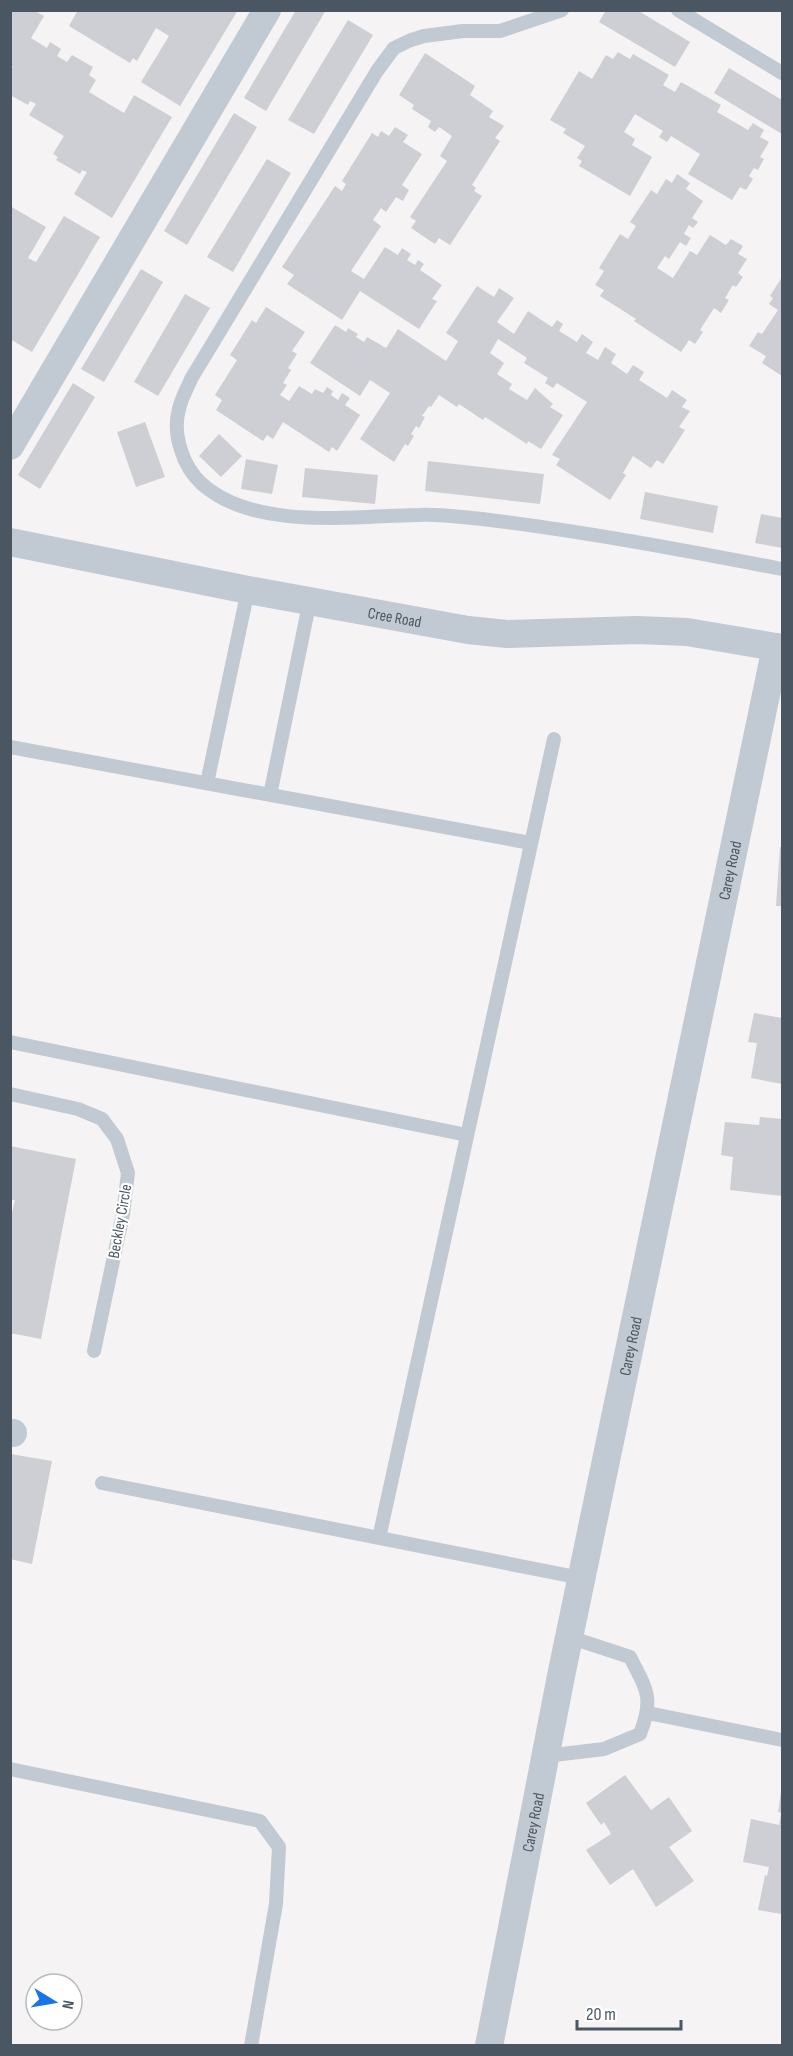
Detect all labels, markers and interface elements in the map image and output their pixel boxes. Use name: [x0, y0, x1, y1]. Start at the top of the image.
street label: Cree Road: [366, 604, 423, 632]
street label: Carey Road: [715, 839, 746, 902]
street label: Beckley Circle: [105, 1183, 136, 1260]
street label: Carey Road: [616, 1315, 647, 1378]
street label: Carey Road: [519, 1791, 549, 1854]
north arrow: [24, 1972, 84, 2032]
scale bar: [577, 1993, 680, 2031]
text: N: [57, 1999, 77, 2011]
text: 20 m: [586, 2004, 616, 2025]

